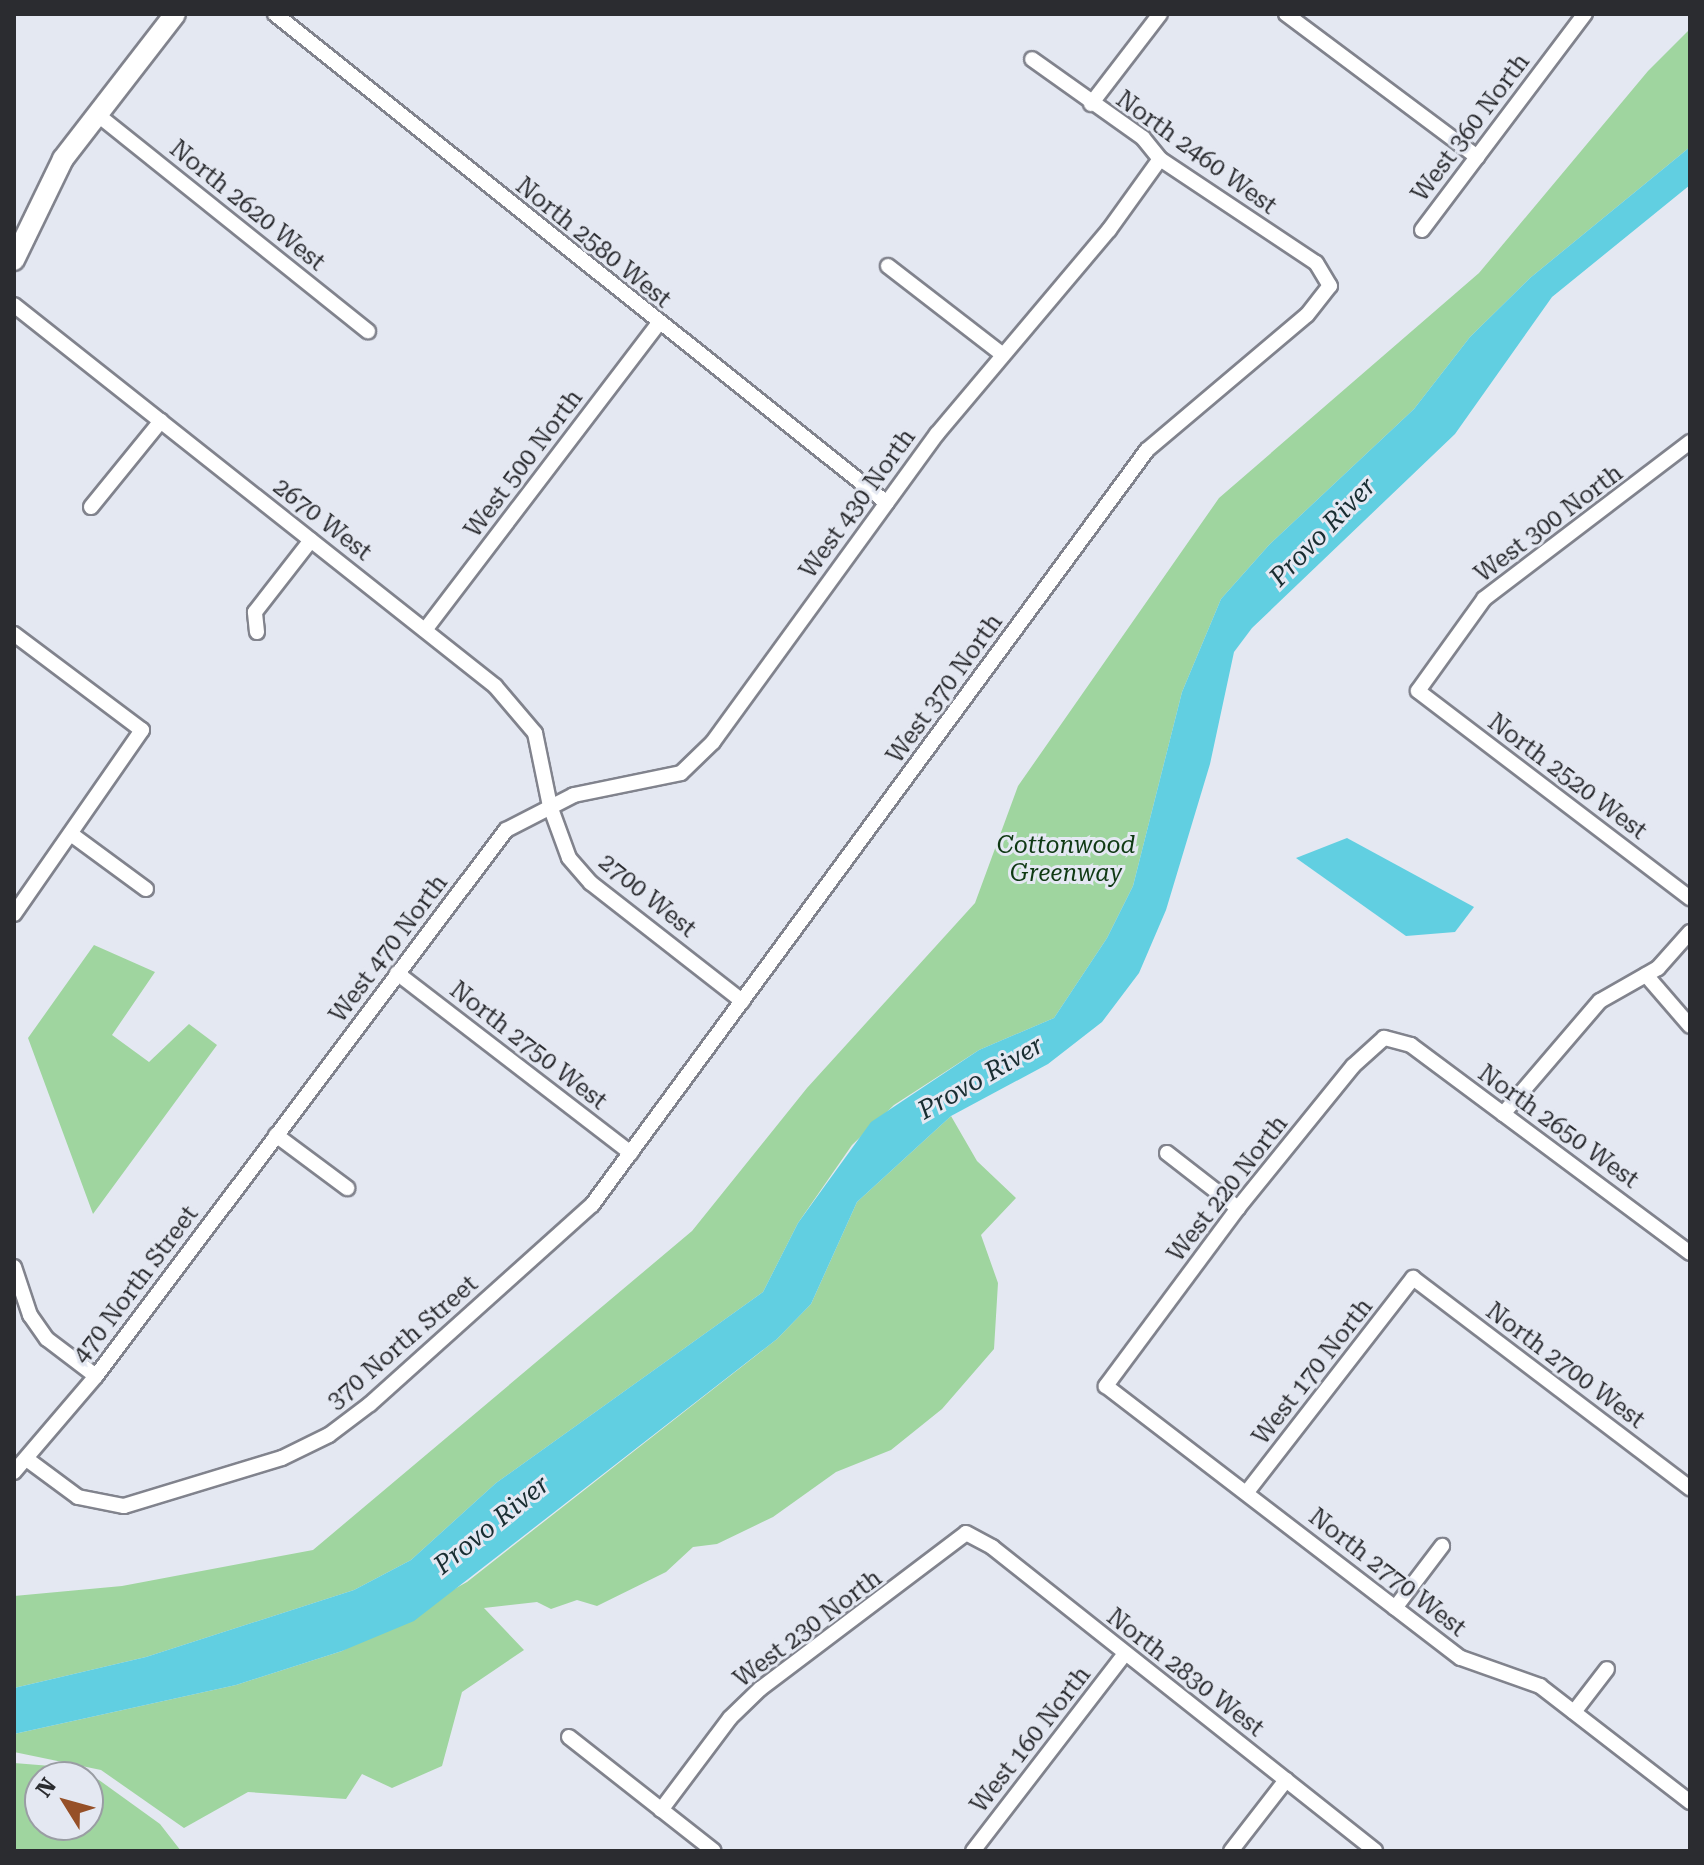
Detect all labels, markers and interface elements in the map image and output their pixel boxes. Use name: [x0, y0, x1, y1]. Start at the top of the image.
street label: West 360 North: [1406, 48, 1536, 208]
street label: North 2460 West: [1110, 85, 1282, 221]
street label: North 2620 West: [164, 135, 330, 277]
street label: North 2580 West: [510, 172, 676, 314]
street label: West 500 North: [459, 384, 589, 544]
street label: West 430 North: [794, 424, 922, 584]
street label: West 300 North: [1469, 459, 1629, 589]
water label: Provo River: [1263, 471, 1383, 593]
street label: 2670 West: [267, 473, 377, 567]
street label: West 370 North: [881, 609, 1009, 769]
street label: North 2520 West: [1482, 708, 1652, 846]
park label: Cottonwood Greenway: [997, 832, 1135, 888]
street label: 2700 West: [593, 848, 701, 944]
street label: West 470 North: [324, 869, 454, 1029]
street label: North 2750 West: [444, 976, 612, 1116]
water label: Provo River: [913, 1030, 1049, 1126]
street label: North 2650 West: [1472, 1059, 1644, 1195]
street label: West 220 North: [1162, 1110, 1294, 1268]
street label: 470 North Street: [67, 1201, 205, 1369]
street label: 370 North Street: [322, 1270, 484, 1416]
street label: West 170 North: [1247, 1293, 1379, 1451]
street label: North 2700 West: [1480, 1297, 1650, 1435]
water label: Provo River: [428, 1469, 556, 1581]
street label: North 2770 West: [1303, 1503, 1471, 1643]
street label: West 230 North: [728, 1564, 888, 1694]
street label: North 2830 West: [1101, 1603, 1269, 1743]
street label: West 160 North: [965, 1661, 1097, 1819]
north arrow: [24, 1761, 104, 1841]
text: N: [31, 1773, 61, 1802]

